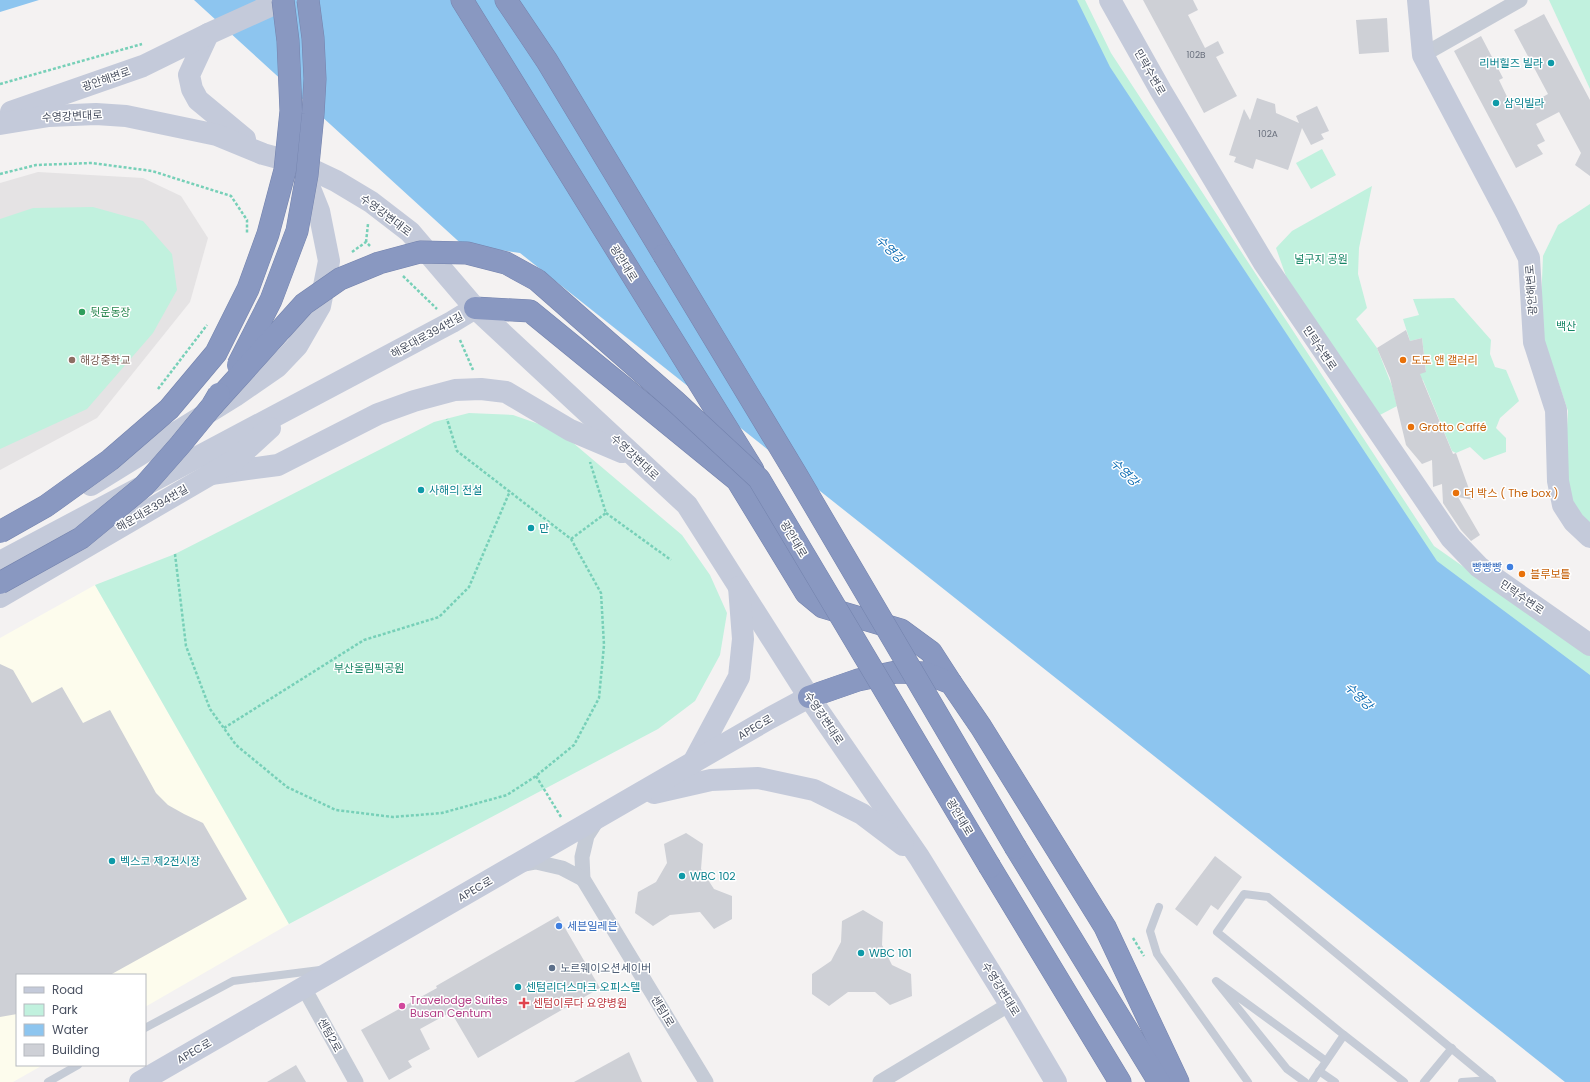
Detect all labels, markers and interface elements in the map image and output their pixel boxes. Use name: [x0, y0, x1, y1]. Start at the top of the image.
street label: 민락수변로: [1130, 46, 1170, 98]
house number: 102B: [1186, 49, 1206, 61]
place label: 리버힐즈 빌라: [1479, 55, 1543, 71]
marker: 리버힐즈 빌라: [1546, 58, 1556, 68]
street label: 광안해변로: [79, 63, 133, 95]
place label: 삼익빌라: [1504, 95, 1544, 111]
marker: 삼익빌라: [1491, 98, 1501, 108]
street label: 수영강변대로: [41, 106, 103, 126]
house number: 102A: [1258, 128, 1278, 140]
street label: 수영강변대로: [357, 190, 415, 240]
water label: 수영강: [872, 231, 909, 268]
street label: 광안대로: [606, 242, 642, 284]
park label: 널구지 공원: [1294, 251, 1348, 267]
street label: 광안해변로: [1521, 264, 1541, 316]
place label: 뒷운동장: [90, 304, 130, 320]
marker: 뒷운동장: [77, 307, 87, 317]
street label: 해운대로394번길: [388, 308, 466, 362]
park label: 백산: [1556, 318, 1576, 334]
street label: 민락수변로: [1299, 323, 1341, 373]
place label: 해강중학교: [80, 352, 131, 368]
place label: 도도 앤 갤러리: [1411, 352, 1478, 368]
marker: 해강중학교: [67, 355, 77, 365]
marker: 도도 앤 갤러리: [1398, 355, 1408, 365]
place label: Grotto Caffé: [1419, 419, 1487, 435]
marker: Grotto Caffé: [1406, 422, 1416, 432]
street label: 수영강변대로: [607, 430, 663, 484]
water label: 수영강: [1107, 454, 1144, 491]
street label: 해운대로394번길: [113, 481, 191, 535]
place label: 사해의 전설: [429, 482, 483, 498]
marker: 사해의 전설: [416, 485, 426, 495]
place label: 더 박스 ( The box ): [1464, 485, 1559, 501]
marker: 더 박스 ( The box ): [1451, 488, 1461, 498]
street label: 광안대로: [777, 518, 811, 560]
place label: 만: [539, 520, 549, 536]
marker: 만: [526, 523, 536, 533]
place label: 빵빵빵: [1472, 559, 1502, 575]
marker: 빵빵빵: [1505, 562, 1515, 572]
place label: 블루보틀: [1530, 566, 1570, 582]
marker: 블루보틀: [1517, 569, 1527, 579]
street label: 민락수변로: [1497, 576, 1547, 618]
park label: 부산올림픽공원: [334, 660, 404, 676]
water label: 수영강: [1341, 678, 1378, 715]
street label: 수영강변대로: [800, 688, 848, 748]
street label: APEC로: [735, 711, 775, 743]
street label: 광안대로: [943, 796, 977, 838]
place label: 벡스코 제2전시장: [120, 853, 200, 869]
marker: 벡스코 제2전시장: [107, 856, 117, 866]
place label: WBC 102: [690, 868, 736, 884]
marker: WBC 102: [677, 871, 687, 881]
street label: APEC로: [455, 873, 495, 905]
place label: 세븐일레븐: [567, 918, 618, 934]
marker: 세븐일레븐: [554, 921, 564, 931]
place label: WBC 101: [869, 945, 912, 961]
marker: WBC 101: [856, 948, 866, 958]
street label: 수영강변대로: [978, 959, 1024, 1019]
place label: 노르웨이오션세이버: [560, 960, 651, 976]
marker: 노르웨이오션세이버: [547, 963, 557, 973]
legend: [16, 974, 146, 1066]
place label: 센텀리더스마크 오피스텔: [526, 979, 640, 995]
text: Road: [52, 981, 83, 998]
marker: 센텀리더스마크 오피스텔: [513, 982, 523, 992]
place label: Travelodge Suites Busan Centum: [410, 992, 508, 1021]
street label: 센텀1로: [647, 992, 679, 1030]
place label: 센텀이루다 요양병원: [533, 995, 627, 1011]
marker: 센텀이루다 요양병원: [518, 997, 530, 1009]
text: Park: [52, 1001, 79, 1018]
marker: Travelodge Suites Busan Centum: [397, 1001, 407, 1011]
street label: 센텀2로: [314, 1015, 346, 1055]
text: Water: [52, 1021, 89, 1038]
street label: APEC로: [174, 1035, 214, 1067]
text: Building: [52, 1041, 100, 1058]

